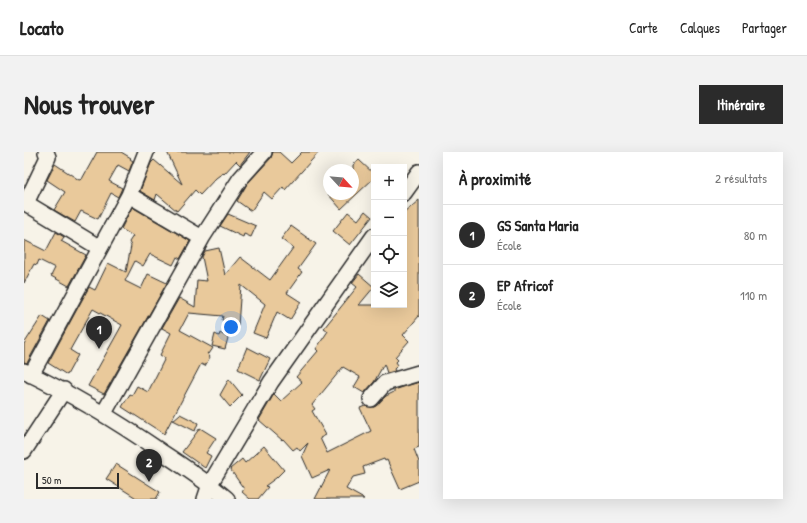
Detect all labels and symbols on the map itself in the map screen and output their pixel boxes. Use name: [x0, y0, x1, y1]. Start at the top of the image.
north arrow: [323, 164, 359, 200]
pin: 1: [86, 316, 112, 349]
your location: [221, 317, 241, 337]
pin: 2: [136, 449, 162, 482]
scale bar: [36, 471, 119, 490]

